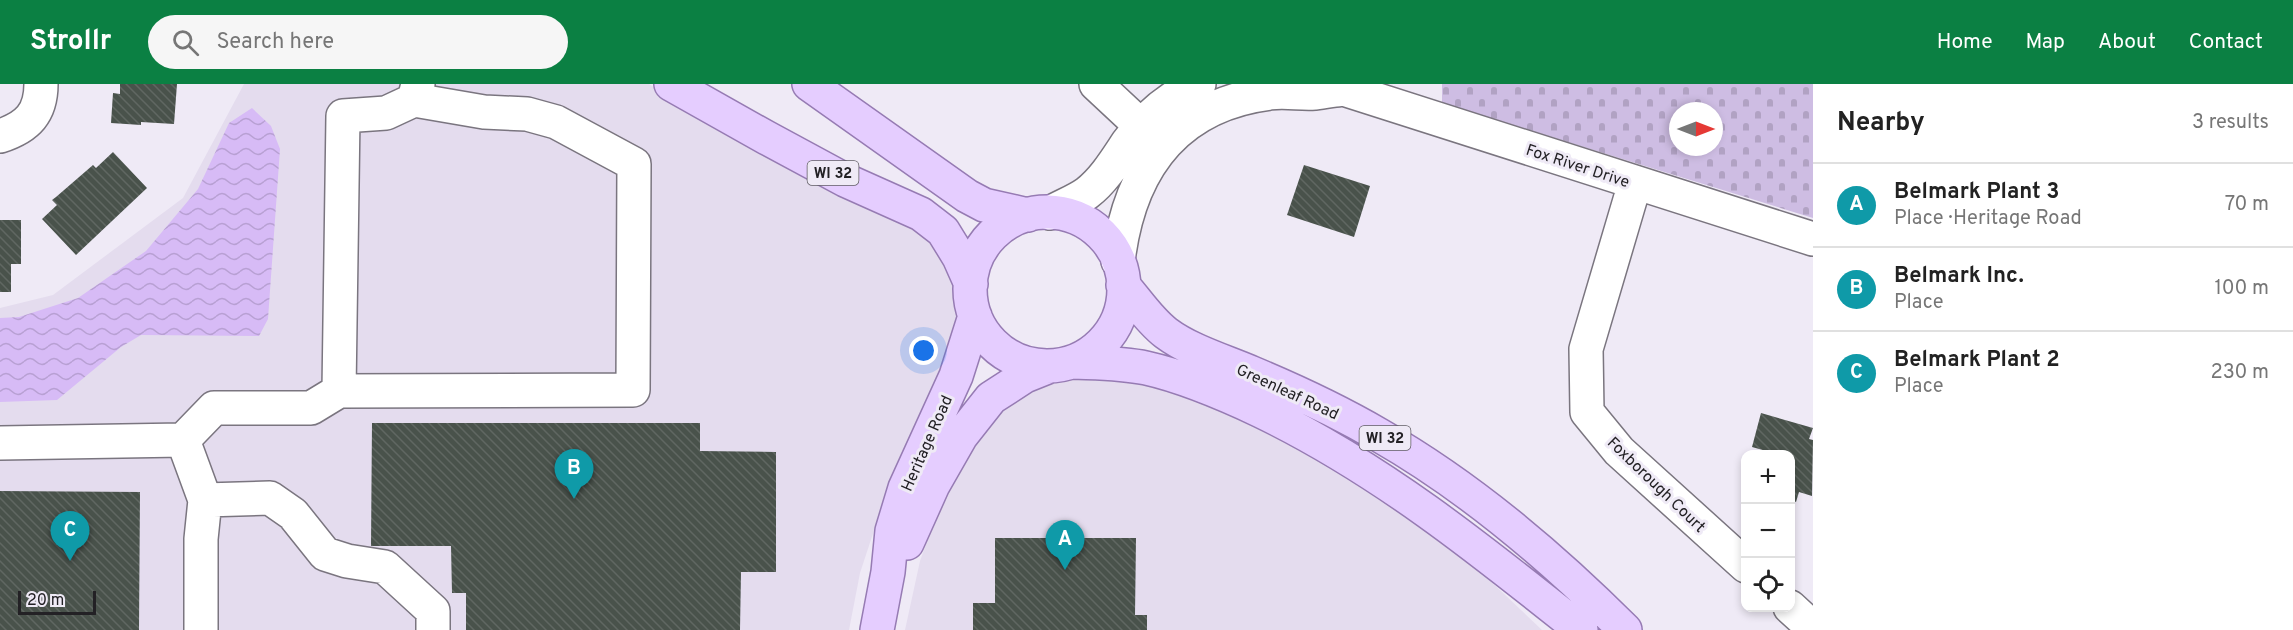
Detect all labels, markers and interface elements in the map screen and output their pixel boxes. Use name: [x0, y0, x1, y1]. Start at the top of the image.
search box: [148, 15, 568, 69]
text: Strollr: [30, 24, 112, 60]
icon: search: [169, 26, 202, 59]
text: Search here: [217, 29, 334, 56]
text: Home: [1937, 29, 1993, 56]
text: Map: [2026, 29, 2065, 56]
text: About: [2098, 29, 2156, 56]
text: Contact: [2189, 29, 2263, 56]
north arrow: [1669, 102, 1723, 156]
text: Nearby: [1837, 107, 1925, 140]
text: 3 results: [2192, 110, 2269, 136]
street label: Fox River Drive: [1523, 141, 1632, 193]
road number: WI 32: [808, 161, 858, 185]
text: Belmark Plant 3: [1894, 179, 2059, 206]
text: A: [1849, 192, 1864, 218]
text: 70 m: [2225, 192, 2269, 218]
text: Place · Heritage Road: [1894, 206, 2082, 232]
text: Belmark Inc.: [1894, 263, 2024, 290]
text: B: [1850, 276, 1863, 302]
text: 100 m: [2214, 276, 2269, 302]
text: Place: [1894, 290, 1944, 316]
your location: [909, 336, 938, 365]
text: Belmark Plant 2: [1894, 347, 2060, 374]
street label: Greenleaf Road: [1233, 360, 1342, 425]
text: C: [1850, 360, 1863, 386]
text: 230 m: [2210, 360, 2269, 386]
text: Place: [1894, 374, 1944, 400]
street label: Heritage Road: [898, 393, 958, 495]
road number: WI 32: [1360, 426, 1410, 450]
street label: Foxborough Court: [1602, 433, 1709, 537]
pin: B: [554, 450, 594, 499]
map controls: [1741, 450, 1795, 612]
button: +: [1741, 450, 1795, 504]
button: −: [1741, 504, 1795, 558]
pin: C: [50, 512, 90, 561]
pin: A: [1046, 520, 1084, 570]
button: locate: [1741, 558, 1795, 612]
scale bar: [18, 588, 96, 616]
text: 20 m: [27, 591, 64, 611]

